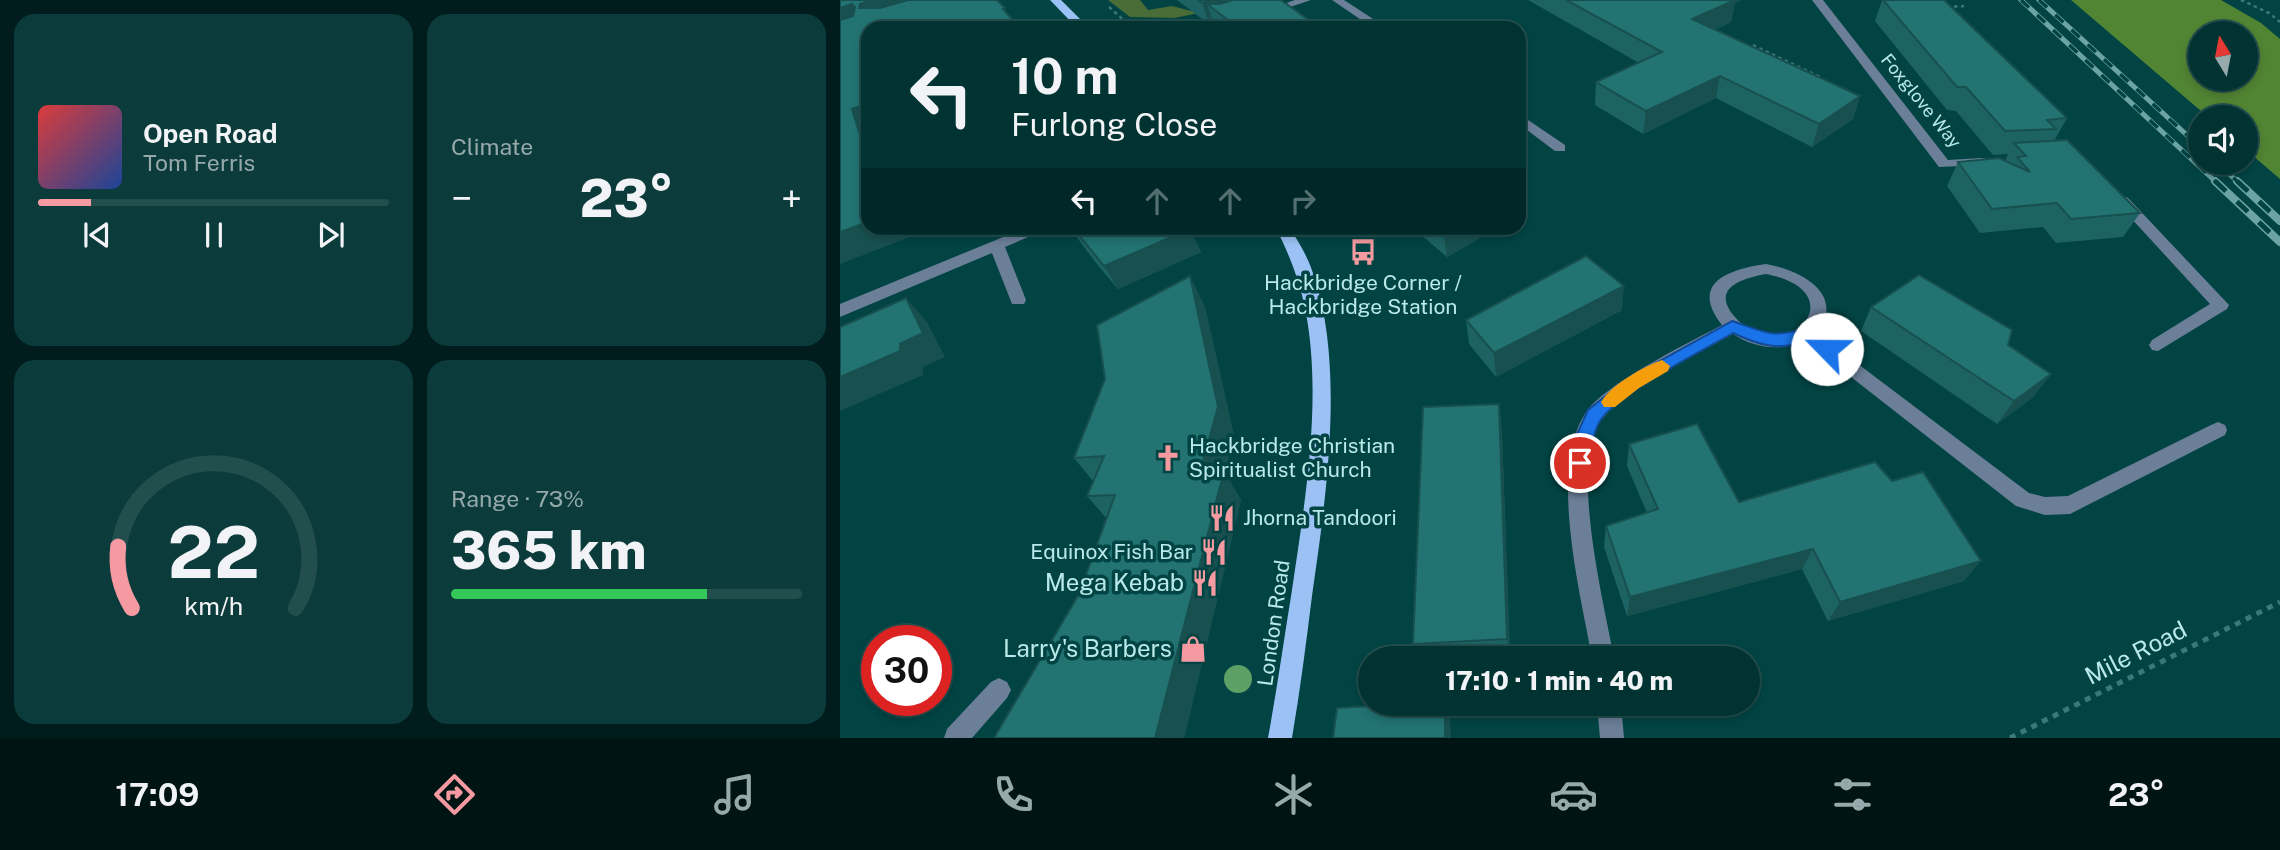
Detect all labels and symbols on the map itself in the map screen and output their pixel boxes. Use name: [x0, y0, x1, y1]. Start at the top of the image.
north arrow: [2188, 21, 2258, 91]
street label: Foxglove Way: [1877, 49, 1966, 152]
bus stop icon: Hackbridge Corner / Hackbridge Station: [1348, 237, 1378, 267]
place label: Hackbridge Corner / Hackbridge Station: [1264, 270, 1463, 319]
position arrow: [1790, 312, 1864, 386]
place label: Hackbridge Christian Spiritualist Church: [1189, 433, 1395, 482]
pin: [1550, 433, 1610, 493]
church icon: Hackbridge Christian Spiritualist Church: [1153, 443, 1183, 473]
restaurant icon: Jhorna Tandoori: [1207, 503, 1237, 533]
place label: Jhorna Tandoori: [1243, 505, 1397, 530]
restaurant icon: Equinox Fish Bar: [1199, 537, 1229, 567]
place label: Equinox Fish Bar: [1030, 539, 1193, 564]
street label: London Road: [1252, 558, 1295, 688]
place label: Mega Kebab: [1045, 568, 1184, 596]
restaurant icon: Mega Kebab: [1190, 568, 1220, 598]
street label: Mile Road: [2080, 615, 2191, 690]
speed limit sign: 30: [861, 625, 952, 716]
place label: Larry's Barbers: [1003, 634, 1172, 662]
shop icon: Larry's Barbers: [1178, 634, 1208, 664]

